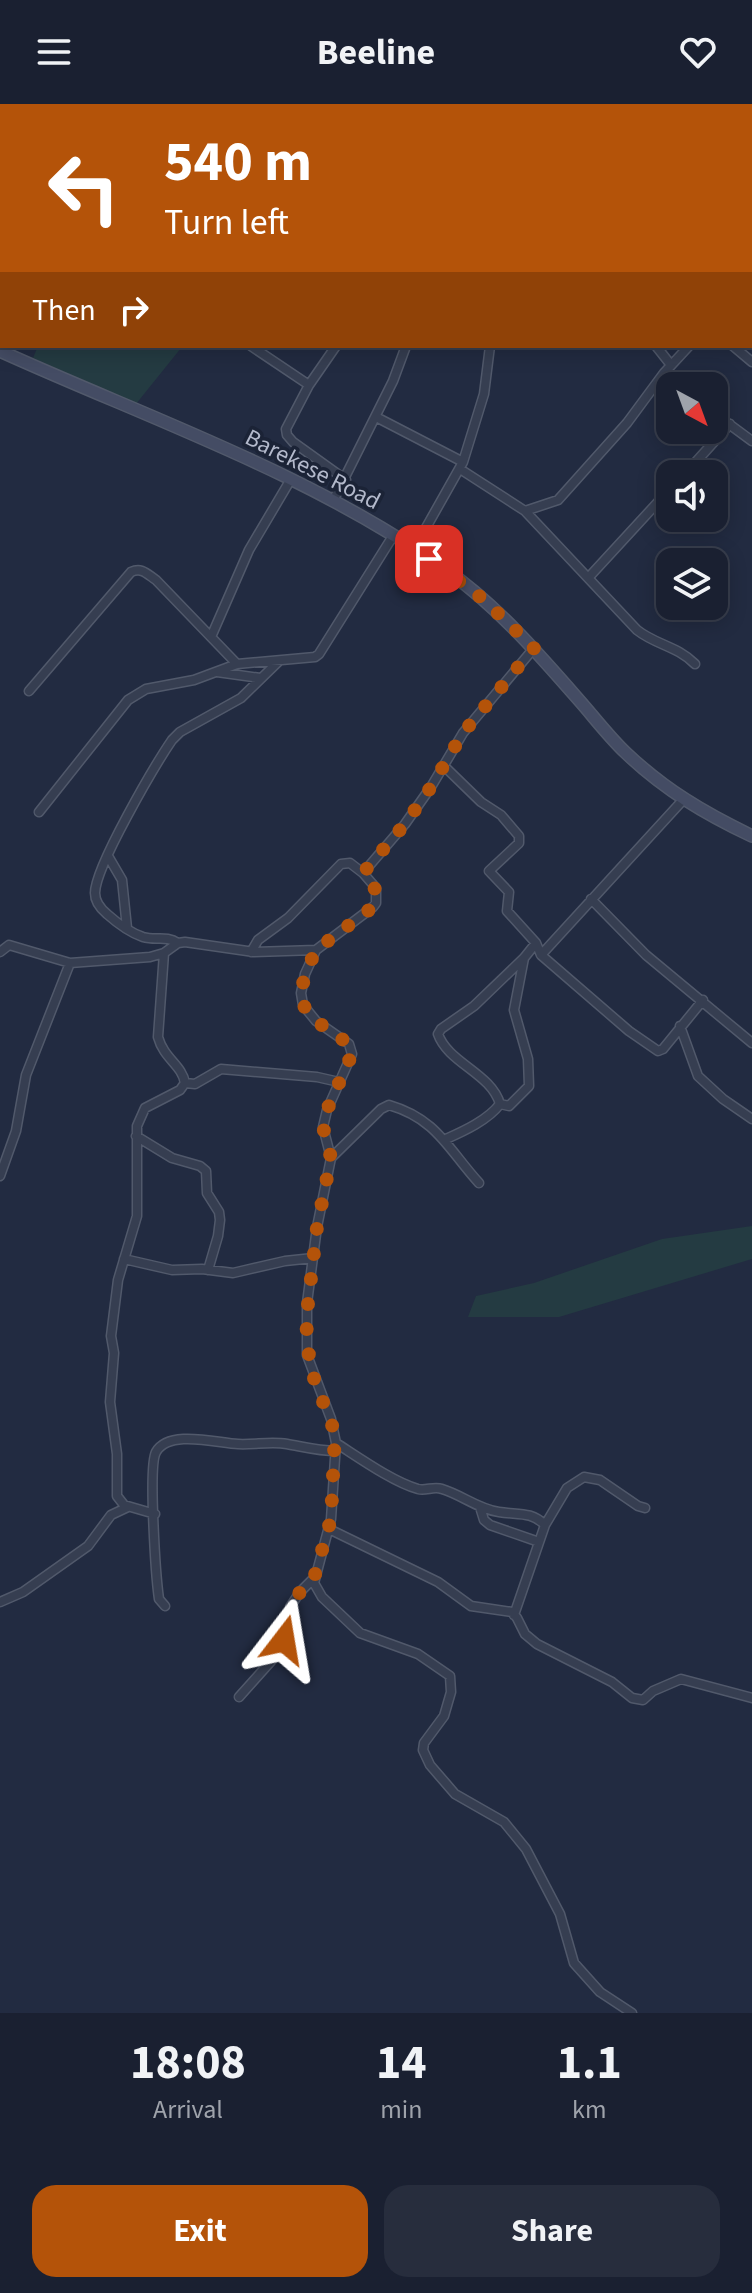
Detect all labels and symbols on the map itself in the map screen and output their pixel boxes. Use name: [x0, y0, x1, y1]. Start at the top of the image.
north arrow: [656, 372, 728, 444]
street label: Barekese Road: [239, 420, 387, 519]
pin: [395, 525, 463, 593]
position arrow: [242, 1598, 326, 1682]

